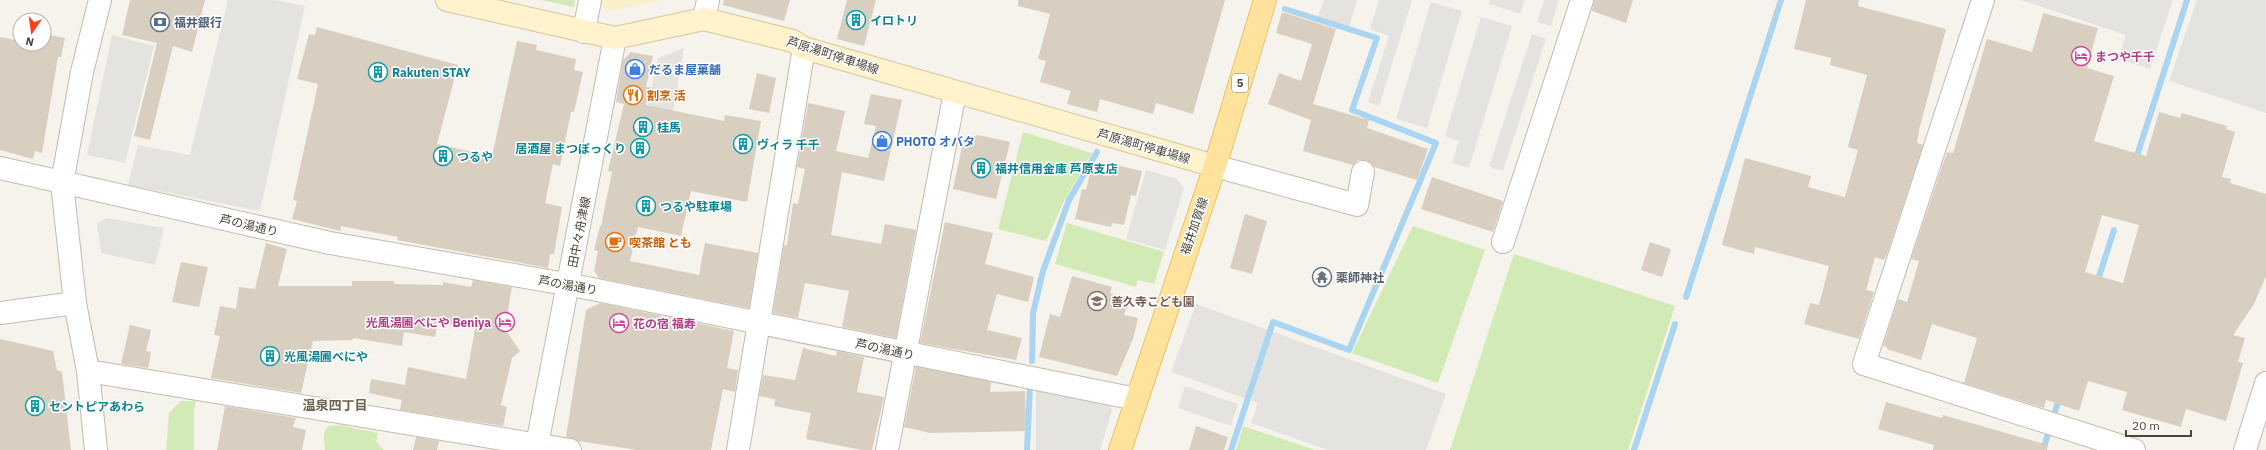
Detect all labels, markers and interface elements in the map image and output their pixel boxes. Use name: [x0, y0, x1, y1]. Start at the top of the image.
building icon: イロトリ: [845, 9, 867, 31]
bank icon: 福井銀行: [149, 11, 171, 33]
north arrow: [12, 12, 52, 52]
place label: イロトリ: [870, 13, 918, 28]
place label: 福井銀行: [174, 15, 222, 30]
street label: 芦原湯町停車場線: [785, 33, 881, 77]
text: N: [24, 34, 35, 49]
hotel icon: まつや千千: [2070, 45, 2092, 67]
place label: まつや千千: [2095, 49, 2155, 64]
shop icon: だるま屋菓舗: [624, 58, 646, 80]
building icon: Rakuten STAY: [367, 61, 389, 83]
place label: だるま屋菓舗: [649, 62, 721, 77]
place label: Rakuten STAY: [392, 65, 471, 80]
road number: 5: [1232, 74, 1248, 92]
restaurant icon: 割烹 活: [622, 84, 644, 106]
place label: 割烹 活: [647, 88, 686, 103]
building icon: 桂馬: [632, 116, 654, 138]
place label: 桂馬: [657, 120, 681, 135]
street label: 芦原湯町停車場線: [1096, 126, 1192, 166]
shop icon: PHOTO オバタ: [871, 130, 893, 152]
building icon: ヴィラ 千千: [732, 133, 754, 155]
place label: PHOTO オバタ: [896, 134, 975, 149]
building icon: 居酒屋 まつぼっくり: [629, 137, 651, 159]
place label: ヴィラ 千千: [757, 137, 820, 152]
place label: 居酒屋 まつぼっくり: [515, 141, 626, 156]
building icon: つるや: [432, 145, 454, 167]
place label: つるや: [457, 149, 493, 164]
building icon: 福井信用金庫 芦原支店: [970, 157, 992, 179]
place label: 福井信用金庫 芦原支店: [995, 161, 1118, 176]
street label: 田中々舟津線: [565, 195, 593, 269]
building icon: つるや駐車場: [635, 195, 657, 217]
street label: 福井加賀線: [1177, 195, 1211, 257]
place label: つるや駐車場: [660, 199, 732, 214]
street label: 芦の湯通り: [218, 211, 280, 239]
cafe icon: 喫茶館 とも: [604, 231, 626, 253]
place label: 喫茶館 とも: [629, 235, 692, 250]
temple icon: 薬師神社: [1311, 266, 1333, 288]
place label: 薬師神社: [1336, 270, 1384, 285]
street label: 芦の湯通り: [537, 272, 599, 298]
school or university icon: 善久寺こども園: [1086, 290, 1108, 312]
place label: 善久寺こども園: [1111, 294, 1195, 309]
hotel icon: 光風湯圃べにや Beniya: [494, 311, 516, 333]
hotel icon: 花の宿 福寿: [608, 312, 630, 334]
place label: 光風湯圃べにや Beniya: [366, 315, 491, 330]
place label: 花の宿 福寿: [633, 316, 696, 331]
street label: 芦の湯通り: [854, 335, 916, 363]
building icon: 光風湯圃べにや: [259, 345, 281, 367]
place label: 光風湯圃べにや: [284, 349, 368, 364]
building icon: セントピアあわら: [24, 395, 46, 417]
district label: 温泉四丁目: [302, 397, 368, 414]
place label: セントピアあわら: [49, 399, 145, 414]
scale bar: [2126, 412, 2191, 438]
text: 20 m: [2132, 418, 2160, 433]

